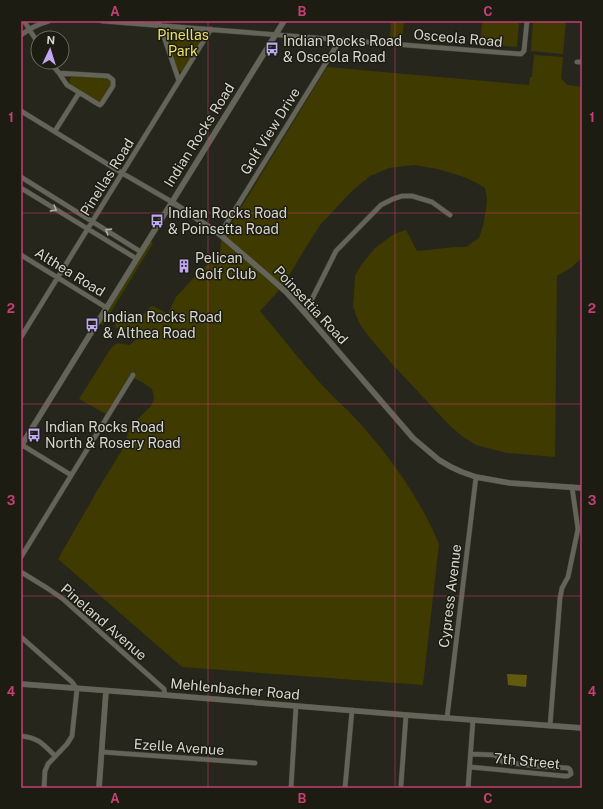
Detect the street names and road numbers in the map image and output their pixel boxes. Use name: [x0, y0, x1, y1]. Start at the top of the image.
street label: Osceola Road: [413, 26, 503, 50]
street label: Indian Rocks Road: [161, 80, 237, 190]
street label: Golf View Drive: [237, 85, 303, 177]
street label: Pinellas Road: [77, 135, 137, 219]
street label: Althea Road: [32, 244, 108, 300]
street label: Poinsettia Road: [271, 263, 351, 347]
street label: Cypress Avenue: [436, 543, 464, 649]
street label: Pineland Avenue: [58, 580, 150, 664]
street label: Mehlenbacher Road: [170, 675, 300, 703]
street label: Ezelle Avenue: [133, 736, 225, 758]
street label: 7th Street: [493, 750, 561, 772]

